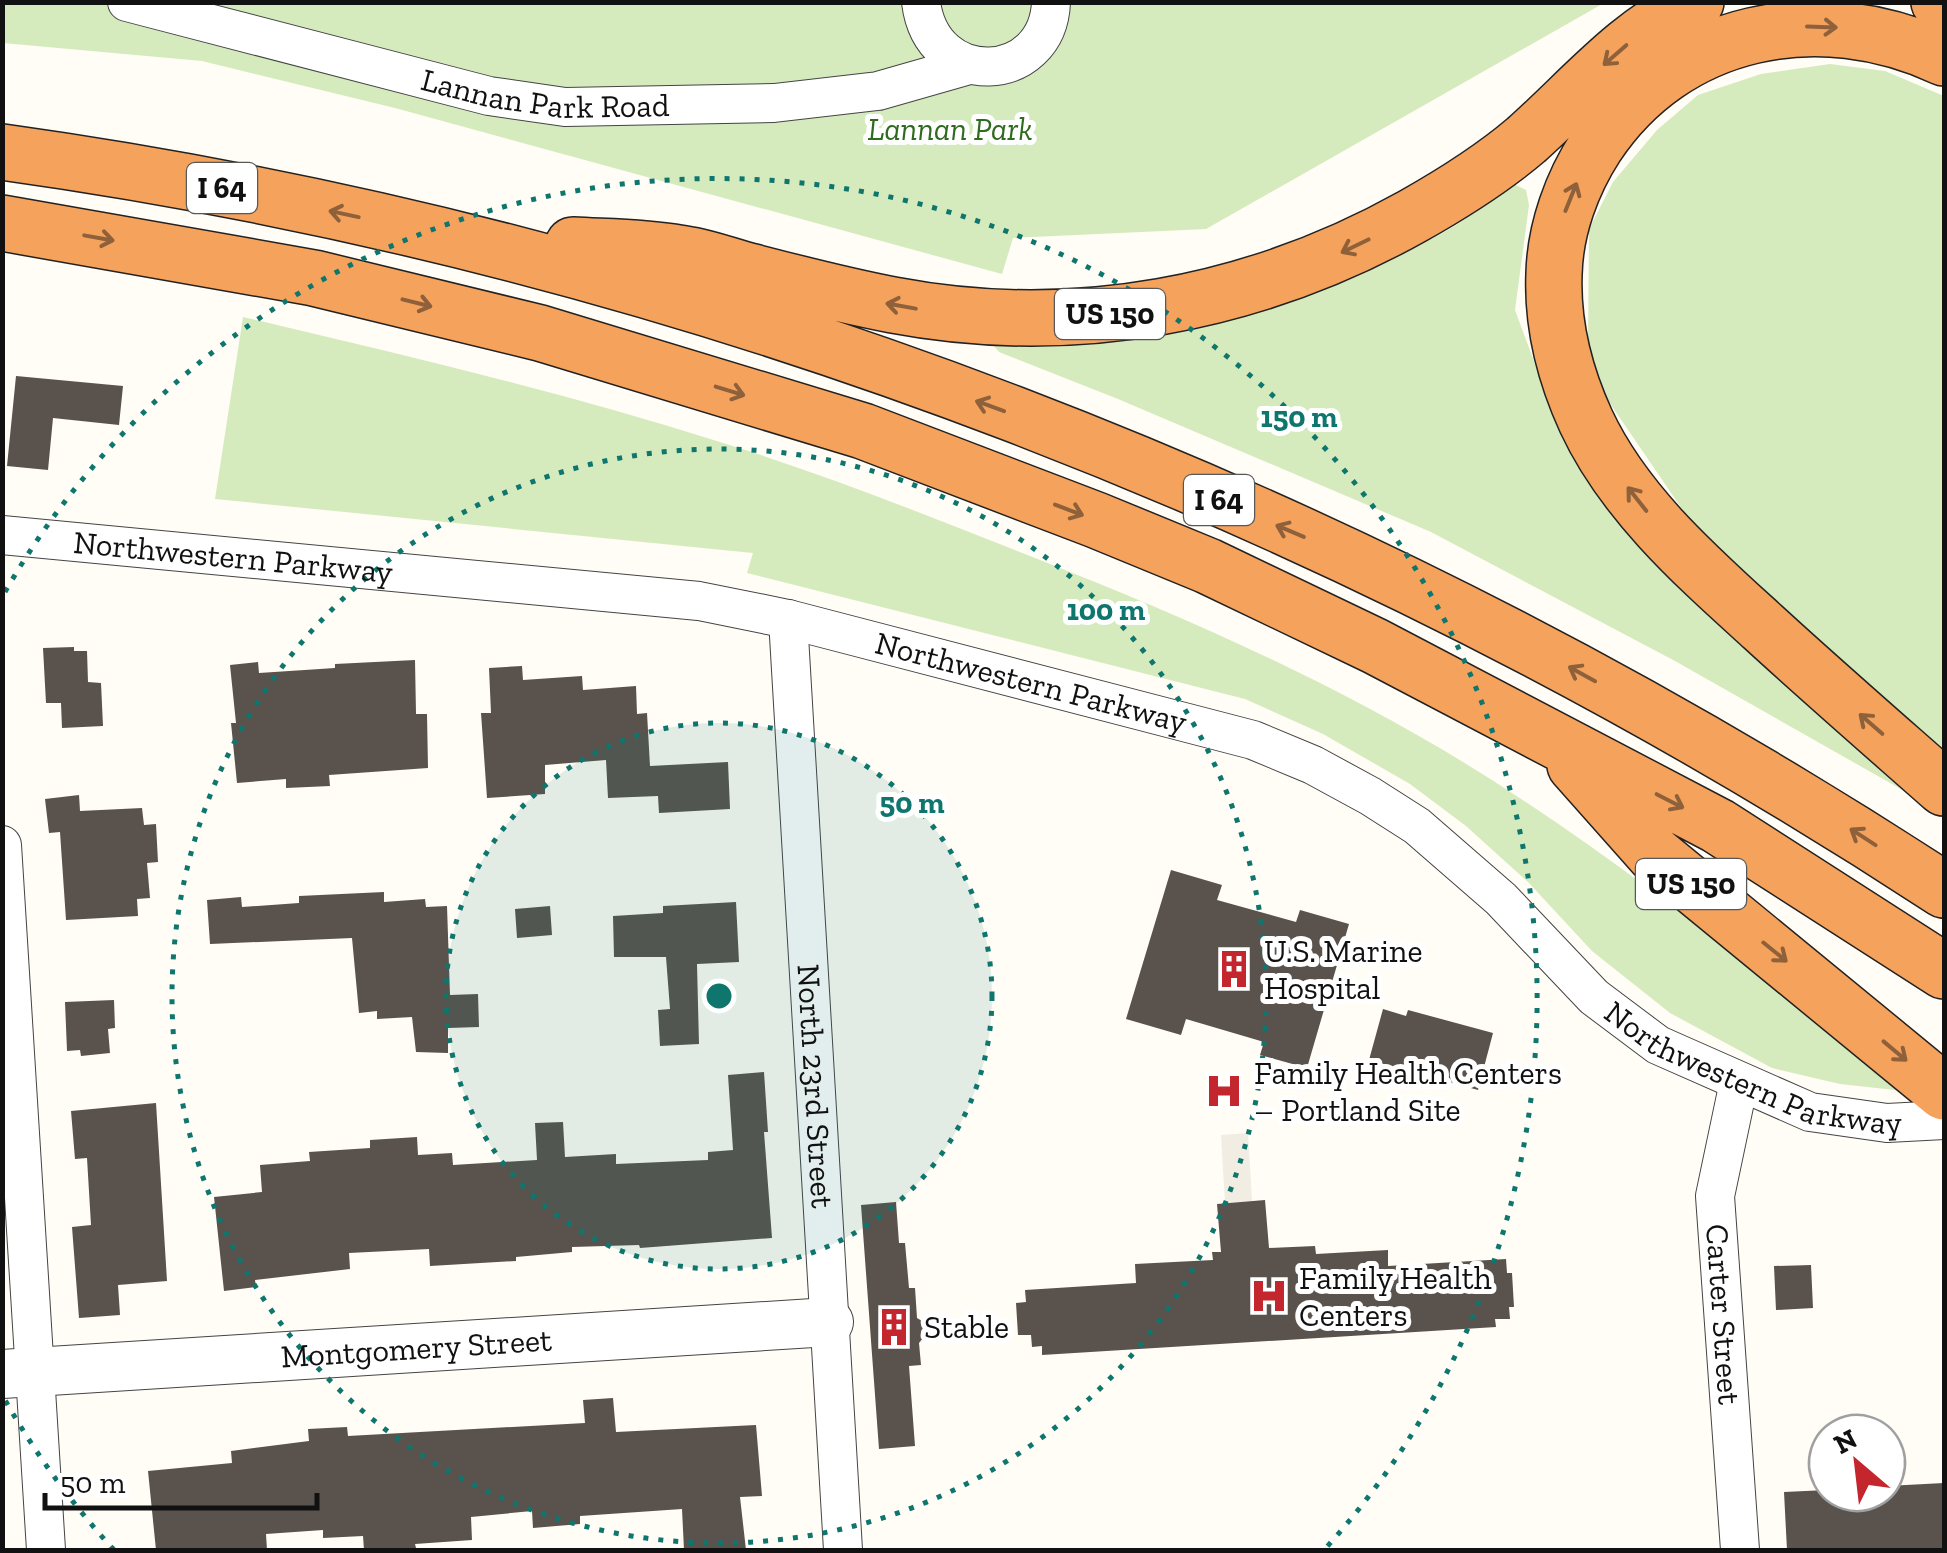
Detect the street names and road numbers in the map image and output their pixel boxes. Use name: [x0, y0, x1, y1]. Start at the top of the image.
street label: Lannan Park Road: [417, 60, 670, 126]
road number: I 64: [187, 163, 257, 213]
road number: US 150: [1055, 289, 1165, 339]
road number: I 64: [1184, 475, 1254, 525]
street label: Northwestern Parkway: [72, 523, 395, 591]
street label: Northwestern Parkway: [871, 623, 1191, 741]
road number: US 150: [1636, 859, 1746, 909]
street label: North 23rd Street: [789, 963, 842, 1209]
street label: Northwestern Parkway: [1597, 993, 1904, 1142]
street label: Carter Street: [1698, 1223, 1749, 1406]
street label: Montgomery Street: [280, 1320, 553, 1375]

